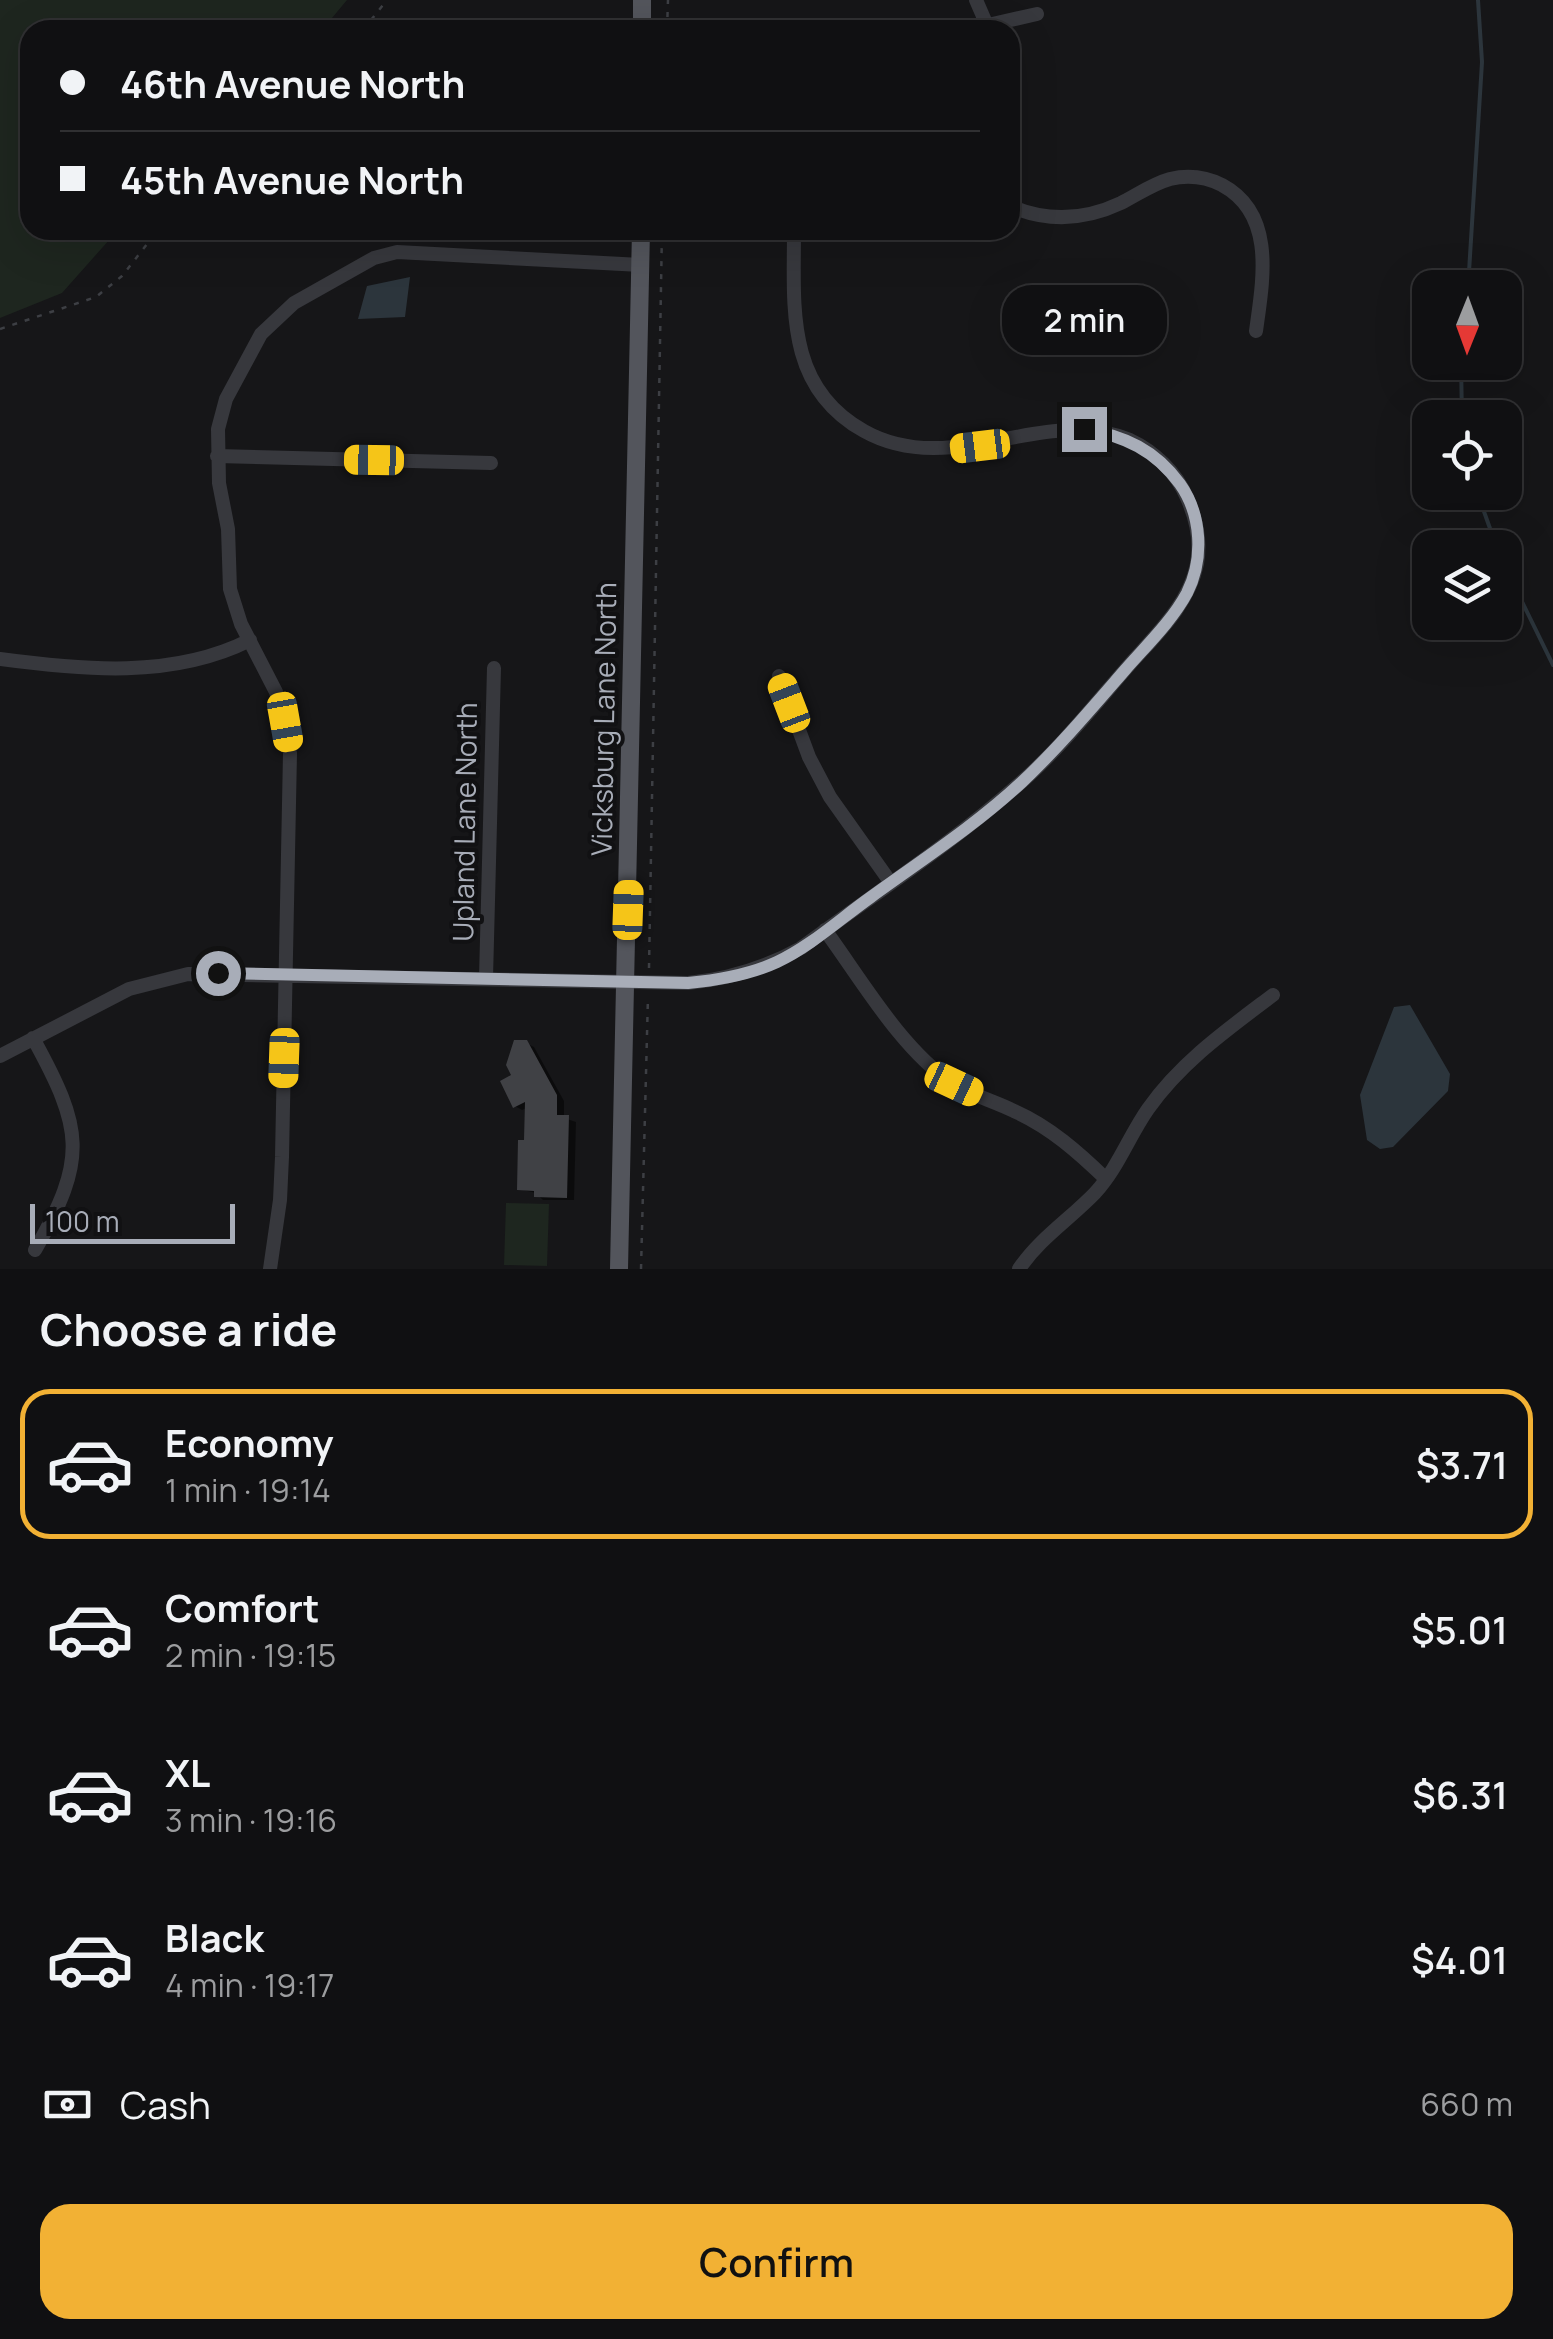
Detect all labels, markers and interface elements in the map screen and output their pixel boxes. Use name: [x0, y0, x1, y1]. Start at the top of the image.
text: 46th Avenue North: [120, 57, 465, 109]
text: 45th Avenue North: [120, 153, 464, 205]
north arrow: [1412, 270, 1522, 380]
map controls: [1412, 270, 1522, 640]
callout: 2 min: [1002, 284, 1166, 354]
text: 2 min: [1044, 298, 1125, 342]
button: locate: [1412, 400, 1522, 510]
route end: [1062, 407, 1107, 452]
car: [948, 427, 1012, 465]
car: [344, 444, 404, 476]
button: layers: [1412, 530, 1522, 640]
street label: Vicksburg Lane North: [582, 582, 624, 856]
car: [764, 670, 814, 736]
car: [265, 690, 305, 754]
street label: Upland Lane North: [443, 702, 485, 942]
car: [612, 879, 644, 941]
route start: [196, 951, 241, 996]
car: [268, 1027, 300, 1089]
car: [920, 1058, 988, 1110]
scale bar: [30, 1199, 235, 1244]
text: 100 m: [45, 1202, 119, 1240]
text: Choose a ride: [40, 1298, 337, 1360]
text: Economy: [165, 1416, 334, 1468]
icon: car: [45, 1419, 135, 1509]
text: $3.71: [1416, 1438, 1508, 1490]
text: 1 min · 19:14: [165, 1468, 331, 1512]
text: Comfort: [165, 1581, 319, 1633]
icon: car: [45, 1584, 135, 1674]
text: $5.01: [1411, 1603, 1508, 1655]
text: 2 min · 19:15: [165, 1633, 336, 1677]
text: XL: [165, 1746, 210, 1798]
icon: car: [45, 1749, 135, 1839]
text: $6.31: [1412, 1768, 1508, 1820]
text: 3 min · 19:16: [165, 1798, 337, 1842]
text: Black: [165, 1911, 264, 1963]
icon: car: [45, 1914, 135, 2004]
text: $4.01: [1411, 1933, 1508, 1985]
text: 4 min · 19:17: [165, 1963, 334, 2007]
icon: cash: [40, 2077, 95, 2132]
text: Cash: [120, 2078, 211, 2130]
text: 660 m: [1420, 2082, 1513, 2126]
button: Confirm: [40, 2204, 1513, 2319]

